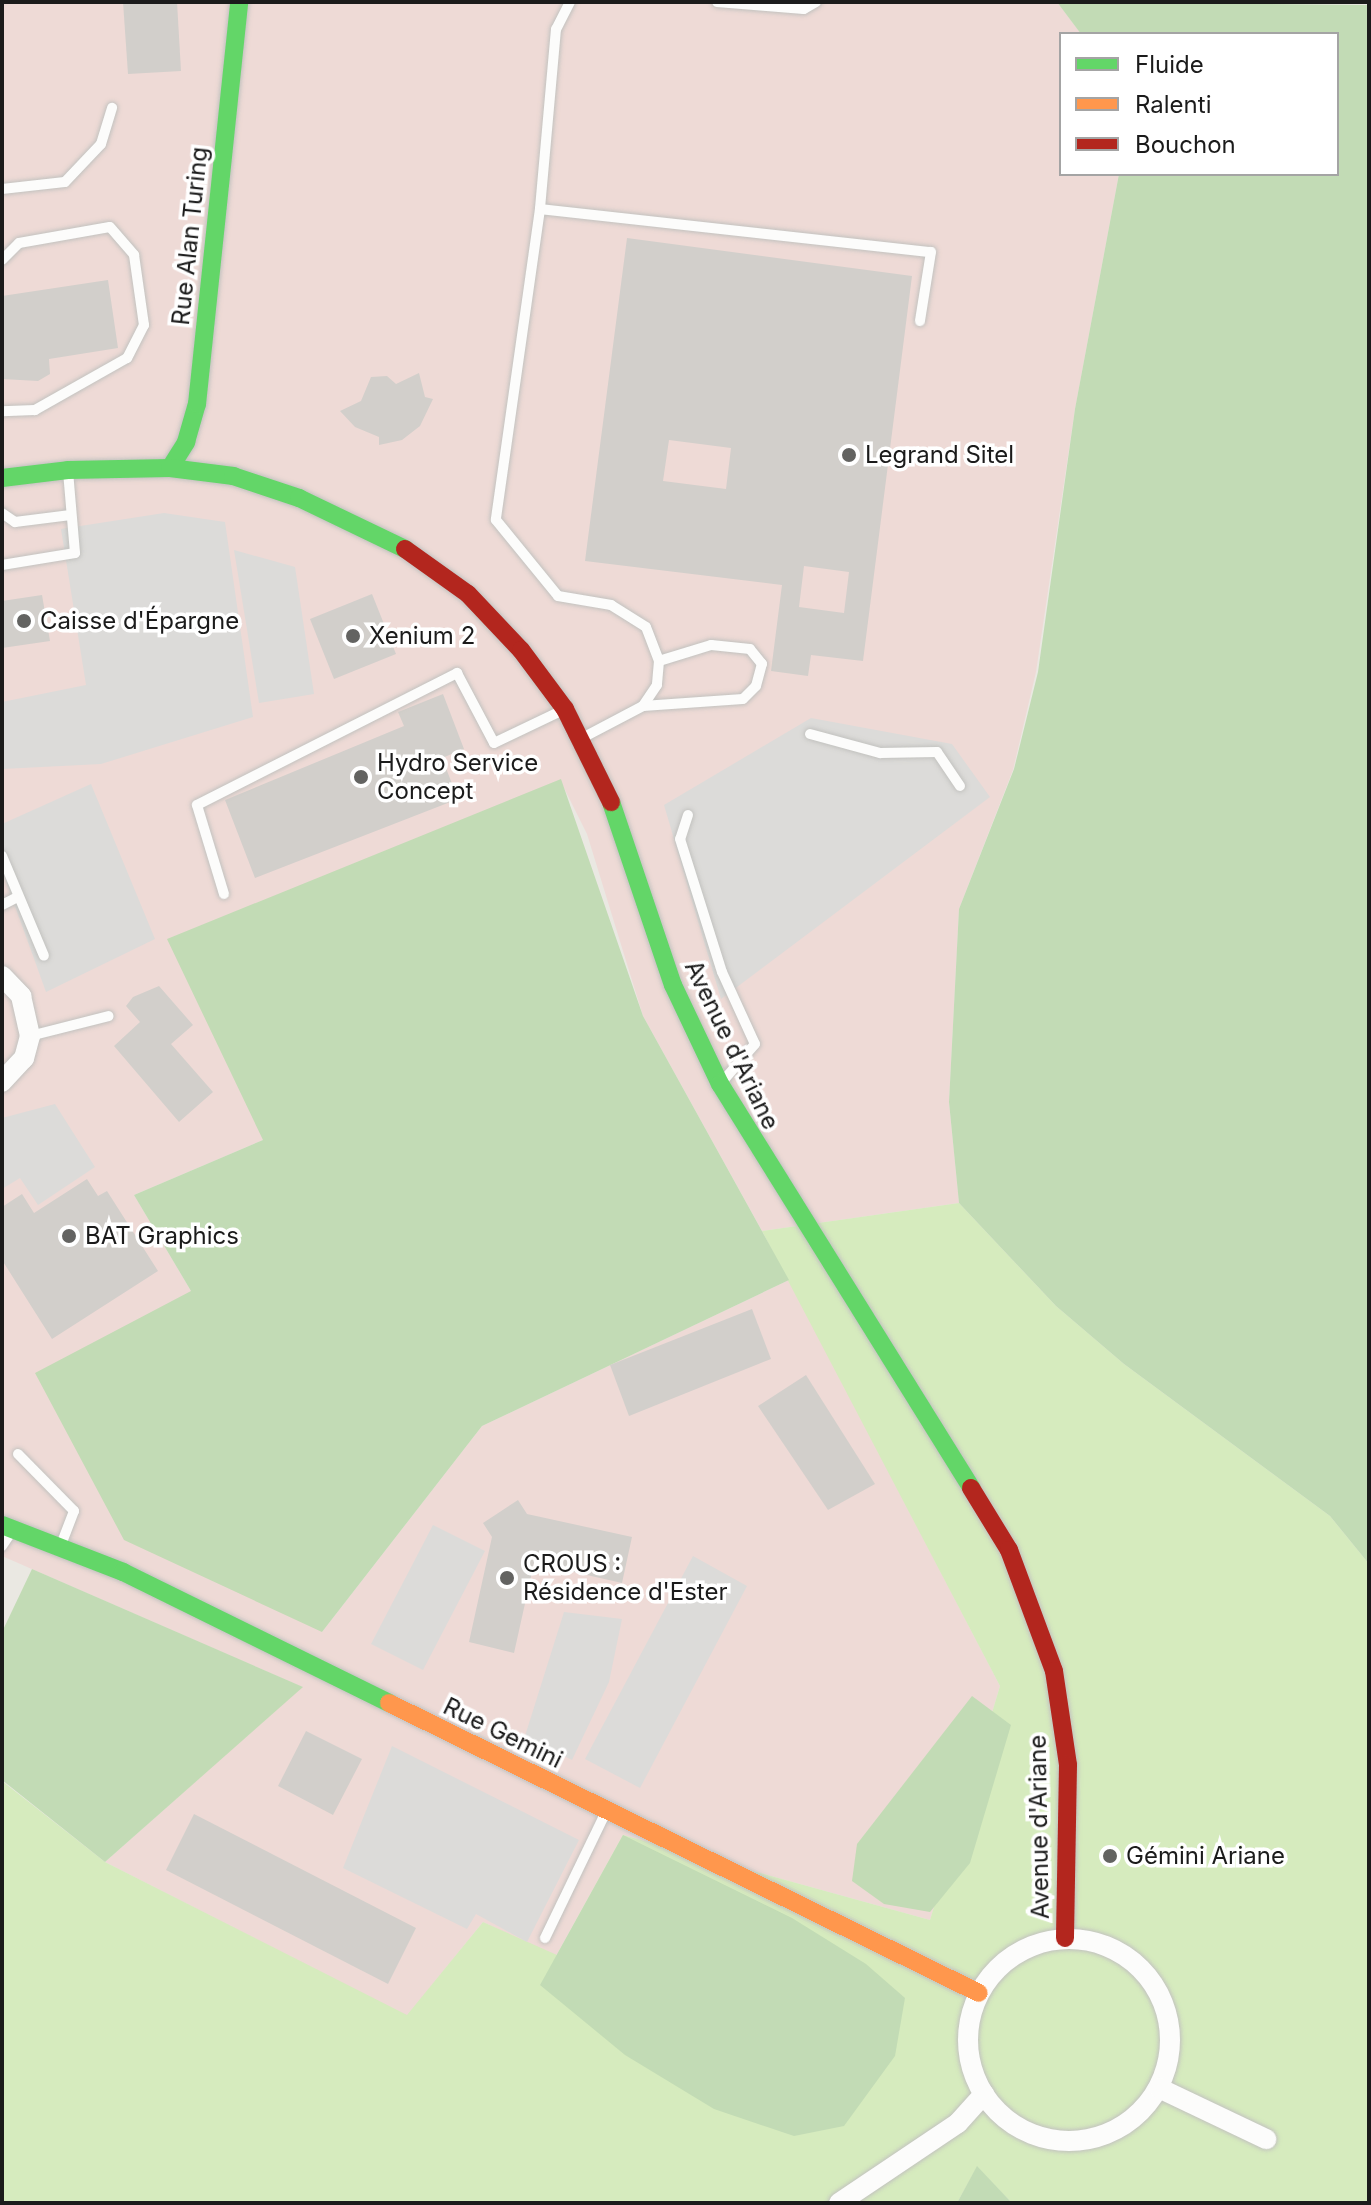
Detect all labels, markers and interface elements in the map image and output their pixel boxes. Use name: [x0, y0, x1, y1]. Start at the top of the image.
legend: [1059, 32, 1339, 176]
text: Fluide: [1135, 50, 1204, 79]
text: Ralenti: [1135, 90, 1211, 119]
text: Bouchon: [1135, 130, 1236, 159]
street label: Rue Alan Turing: [166, 145, 214, 327]
place label: Legrand Sitel: [865, 441, 1014, 469]
marker: Legrand Sitel: [840, 446, 858, 464]
place label: Caisse d'Épargne: [40, 607, 239, 635]
marker: Caisse d'Épargne: [15, 612, 33, 630]
place label: Xenium 2: [369, 622, 475, 650]
marker: Xenium 2: [344, 627, 362, 645]
place label: Hydro Service Concept: [377, 749, 538, 805]
marker: Hydro Service Concept: [352, 768, 370, 786]
street label: Avenue d'Ariane: [679, 956, 785, 1134]
place label: BAT Graphics: [85, 1222, 239, 1250]
marker: BAT Graphics: [60, 1227, 78, 1245]
place label: CROUS : Résidence d'Ester: [523, 1550, 728, 1606]
marker: CROUS : Résidence d'Ester: [498, 1569, 516, 1587]
street label: Rue Gemini: [439, 1692, 567, 1774]
street label: Avenue d'Ariane: [1023, 1735, 1055, 1919]
place label: Gémini Ariane: [1126, 1842, 1285, 1870]
marker: Gémini Ariane: [1101, 1847, 1119, 1865]

